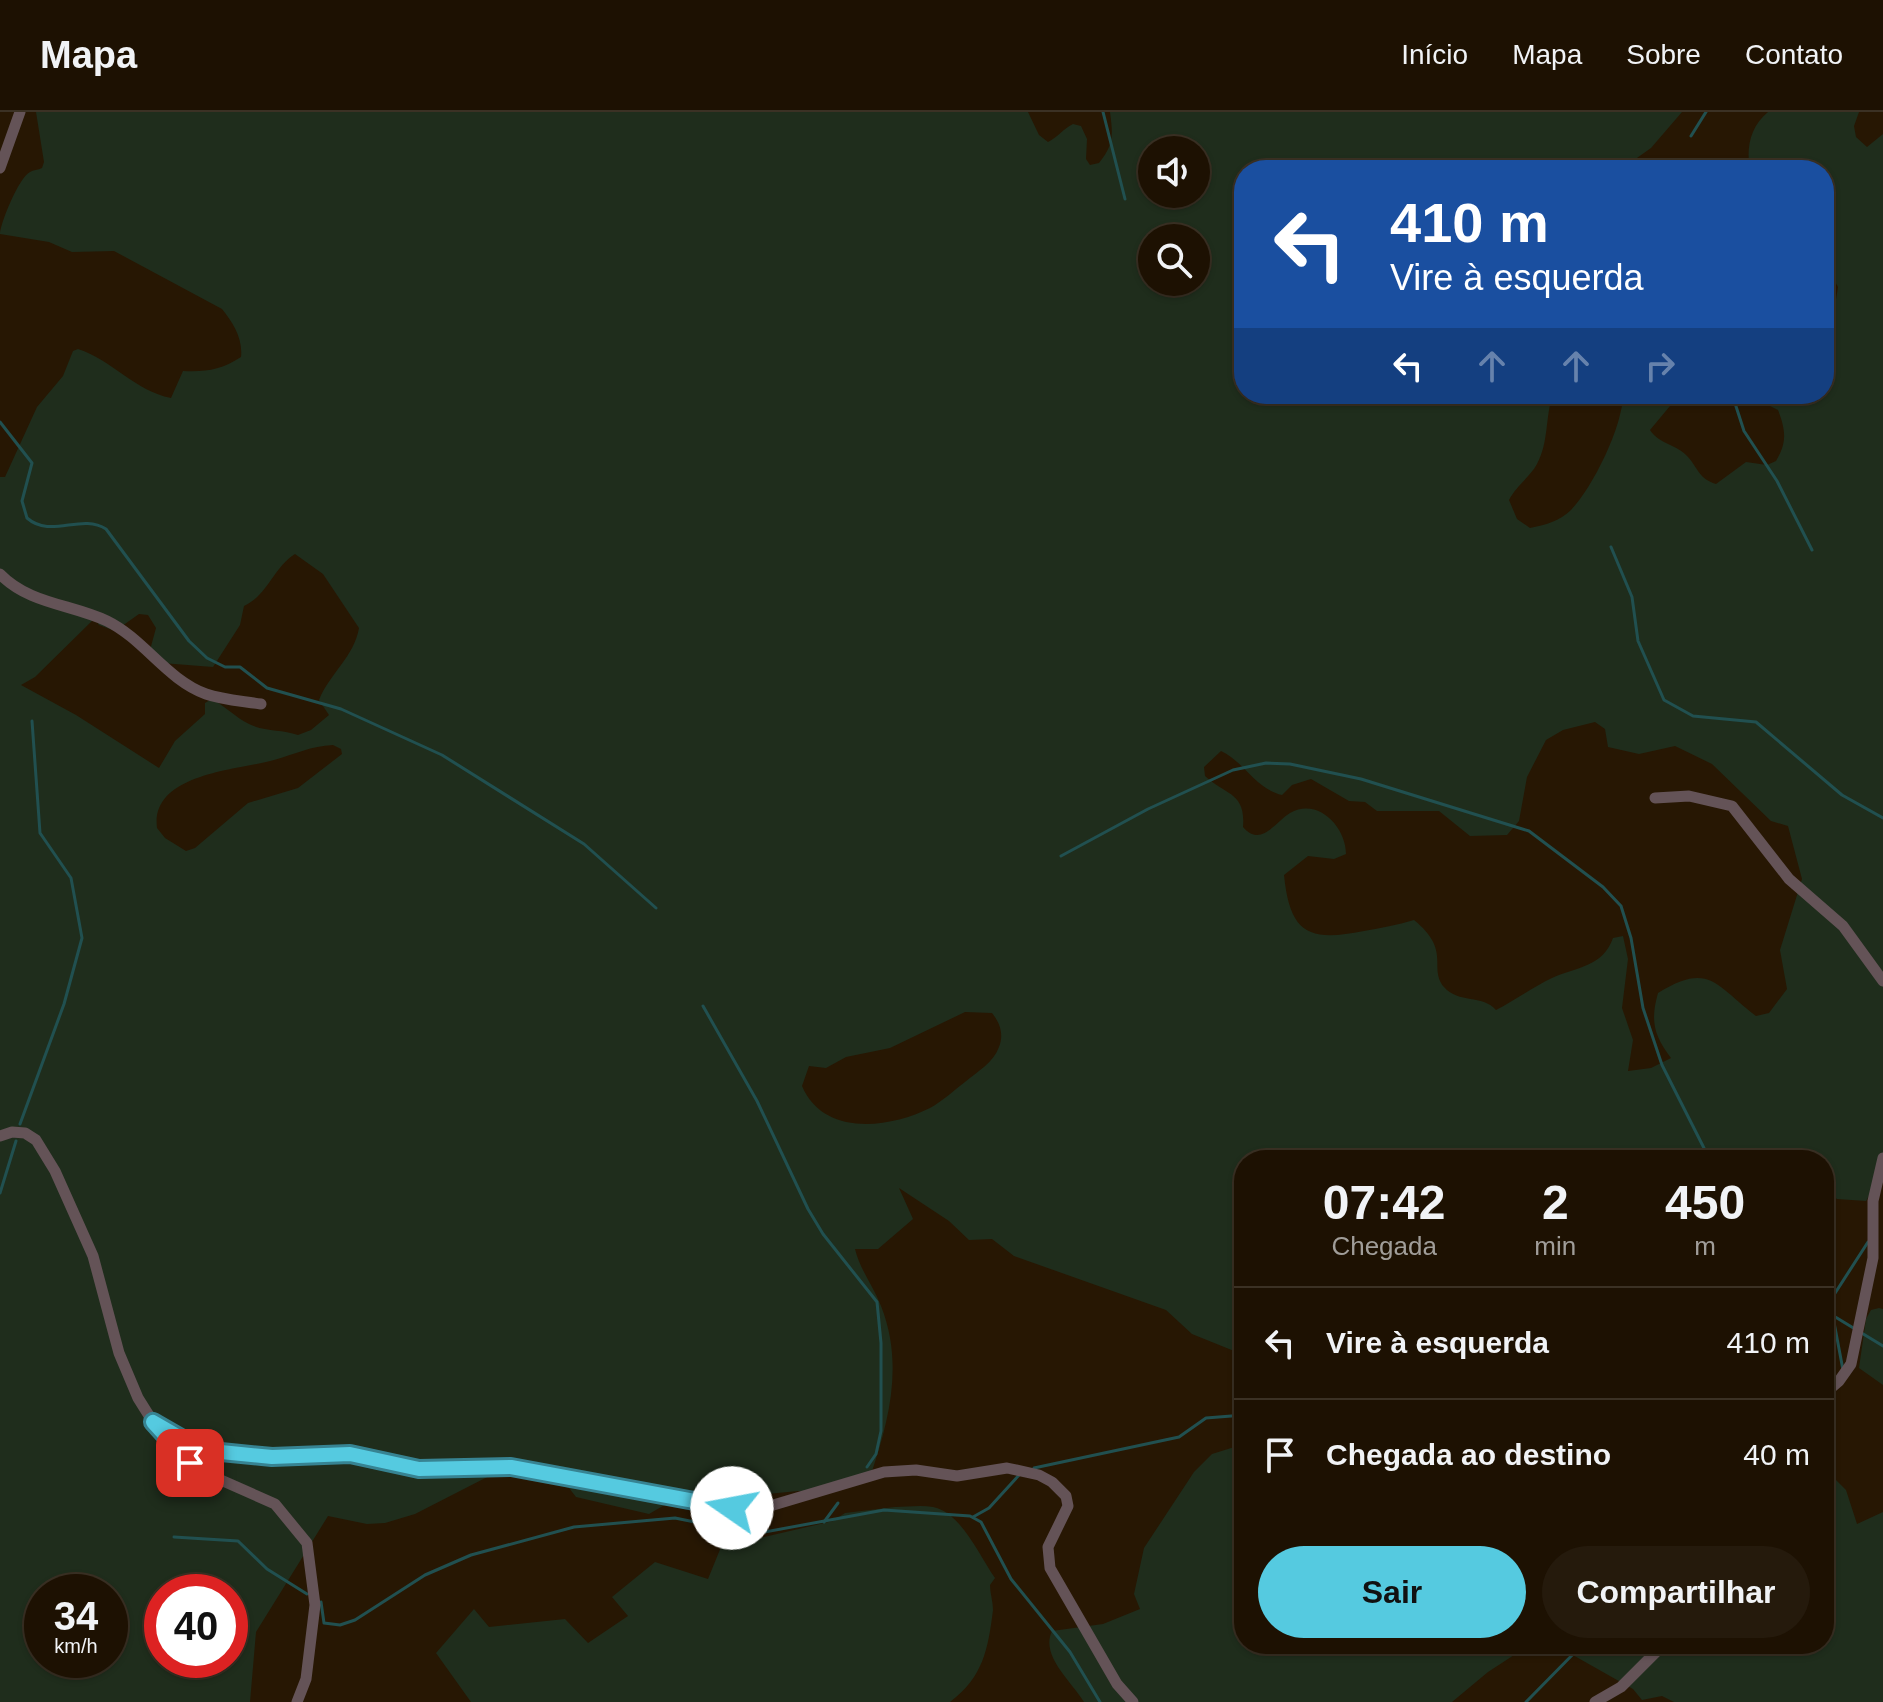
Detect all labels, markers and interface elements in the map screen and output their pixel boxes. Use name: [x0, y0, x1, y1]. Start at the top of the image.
text: Mapa: [40, 34, 137, 76]
text: Início: [1401, 39, 1468, 70]
text: Mapa: [1512, 39, 1582, 70]
text: Sobre: [1626, 39, 1701, 70]
text: Contato: [1745, 39, 1843, 70]
map controls: [1138, 136, 1210, 296]
button: sound: [1138, 136, 1210, 208]
text: 410 m: [1390, 191, 1549, 254]
icon: left: [1258, 192, 1362, 296]
button: search: [1138, 224, 1210, 296]
text: Vire à esquerda: [1390, 257, 1644, 298]
icon: left: [1386, 344, 1430, 388]
icon: ahead: [1470, 344, 1514, 388]
icon: ahead: [1554, 344, 1598, 388]
icon: right: [1638, 344, 1682, 388]
text: 07:42: [1323, 1176, 1446, 1229]
text: 2: [1542, 1176, 1569, 1229]
text: 450: [1665, 1176, 1745, 1229]
text: Chegada: [1331, 1231, 1437, 1261]
text: min: [1534, 1231, 1576, 1261]
text: m: [1694, 1231, 1716, 1261]
icon: left: [1258, 1321, 1302, 1365]
text: Vire à esquerda: [1326, 1326, 1549, 1359]
text: 410 m: [1727, 1326, 1810, 1359]
pin: [156, 1429, 224, 1497]
icon: arrive: [1258, 1433, 1302, 1477]
text: Chegada ao destino: [1326, 1438, 1611, 1471]
text: 40 m: [1743, 1438, 1810, 1471]
icon: arrive: [168, 1441, 212, 1485]
position arrow: [690, 1466, 774, 1550]
button: Sair: [1258, 1546, 1526, 1638]
button: Compartilhar: [1542, 1546, 1810, 1638]
speed limit sign: 40: [144, 1574, 248, 1678]
text: 34: [54, 1594, 98, 1638]
text: km/h: [54, 1635, 98, 1657]

